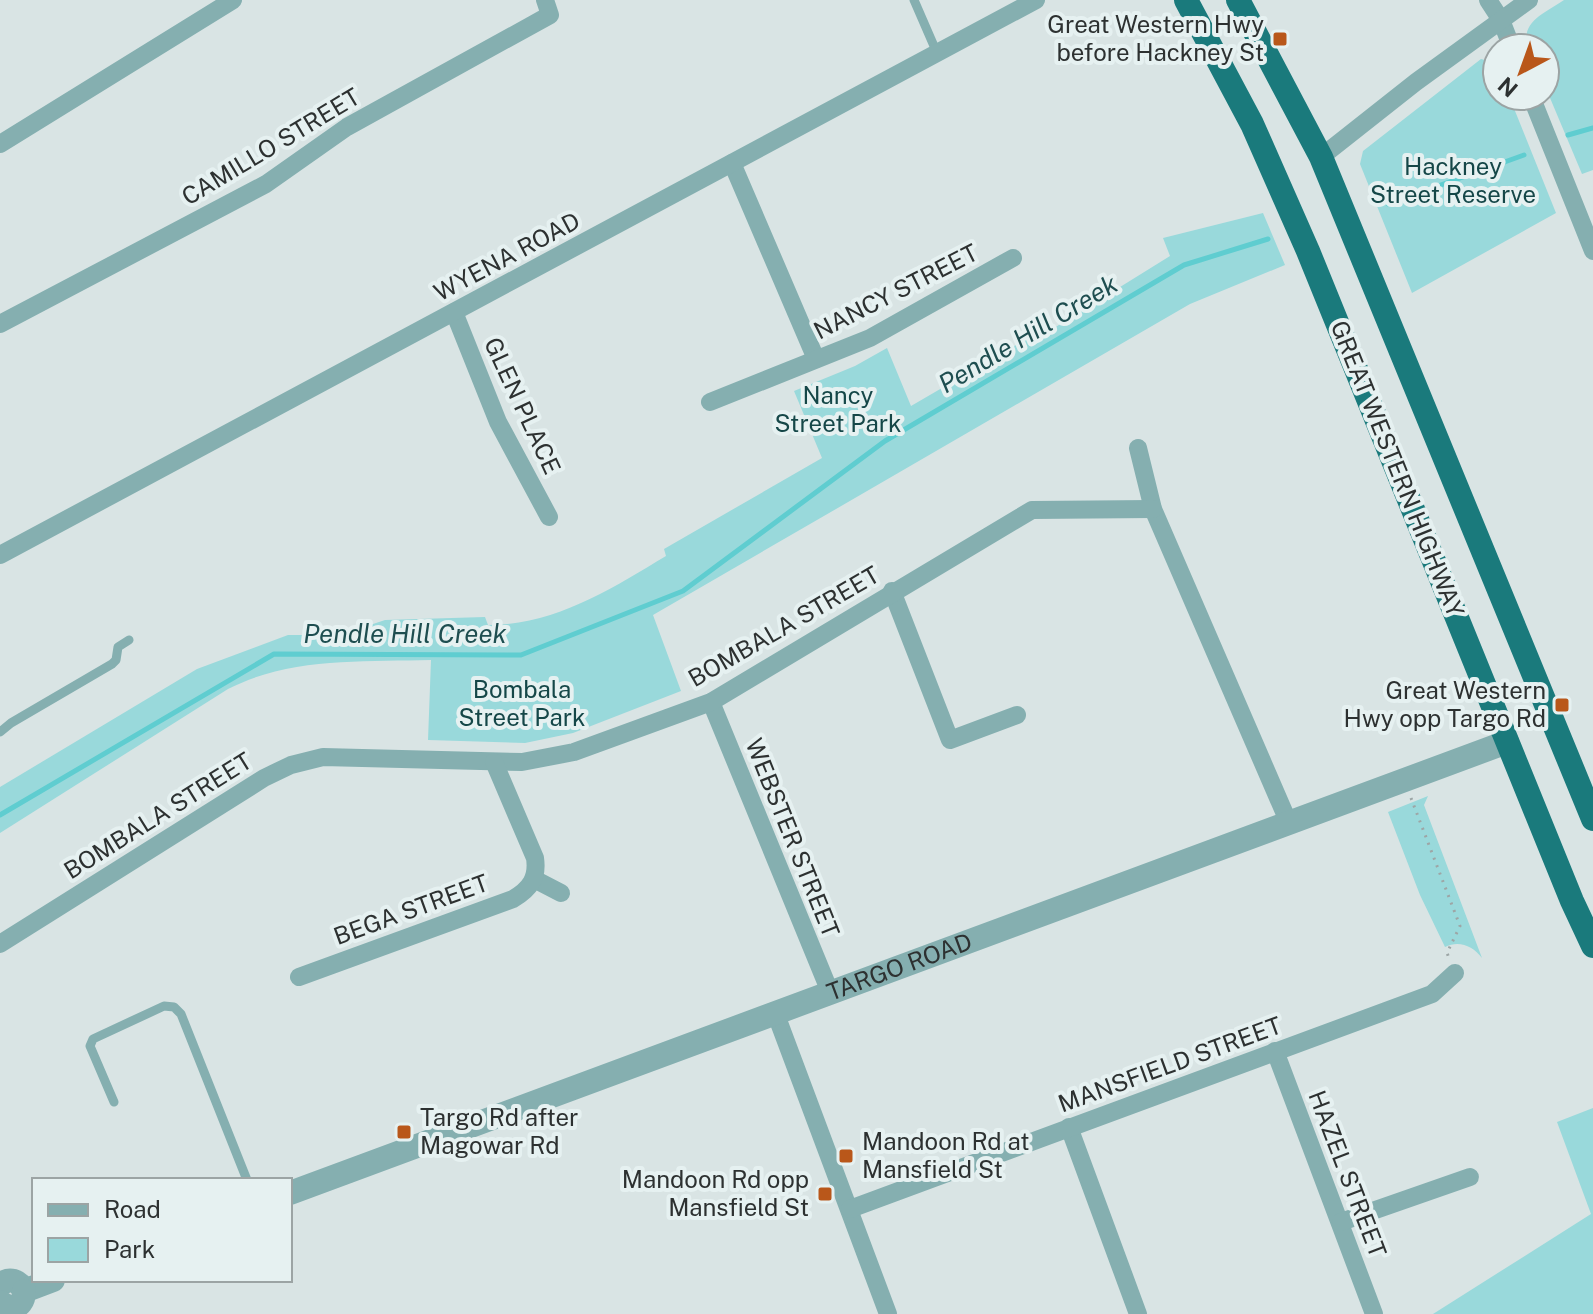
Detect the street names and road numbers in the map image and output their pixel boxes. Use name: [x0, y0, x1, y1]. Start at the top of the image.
street label: CAMILLO STREET: [176, 82, 365, 210]
street label: WYENA ROAD: [429, 206, 584, 306]
street label: NANCY STREET: [809, 238, 982, 344]
street label: GREAT WESTERN HIGHWAY: [1326, 316, 1470, 621]
street label: GLEN PLACE: [479, 333, 567, 478]
street label: BOMBALA STREET: [683, 560, 884, 692]
street label: WEBSTER STREET: [740, 734, 846, 941]
street label: BOMBALA STREET: [59, 746, 256, 884]
street label: BEGA STREET: [330, 868, 492, 950]
street label: TARGO ROAD: [823, 927, 976, 1006]
street label: MANSFIELD STREET: [1054, 1011, 1285, 1118]
street label: HAZEL STREET: [1303, 1086, 1393, 1261]

